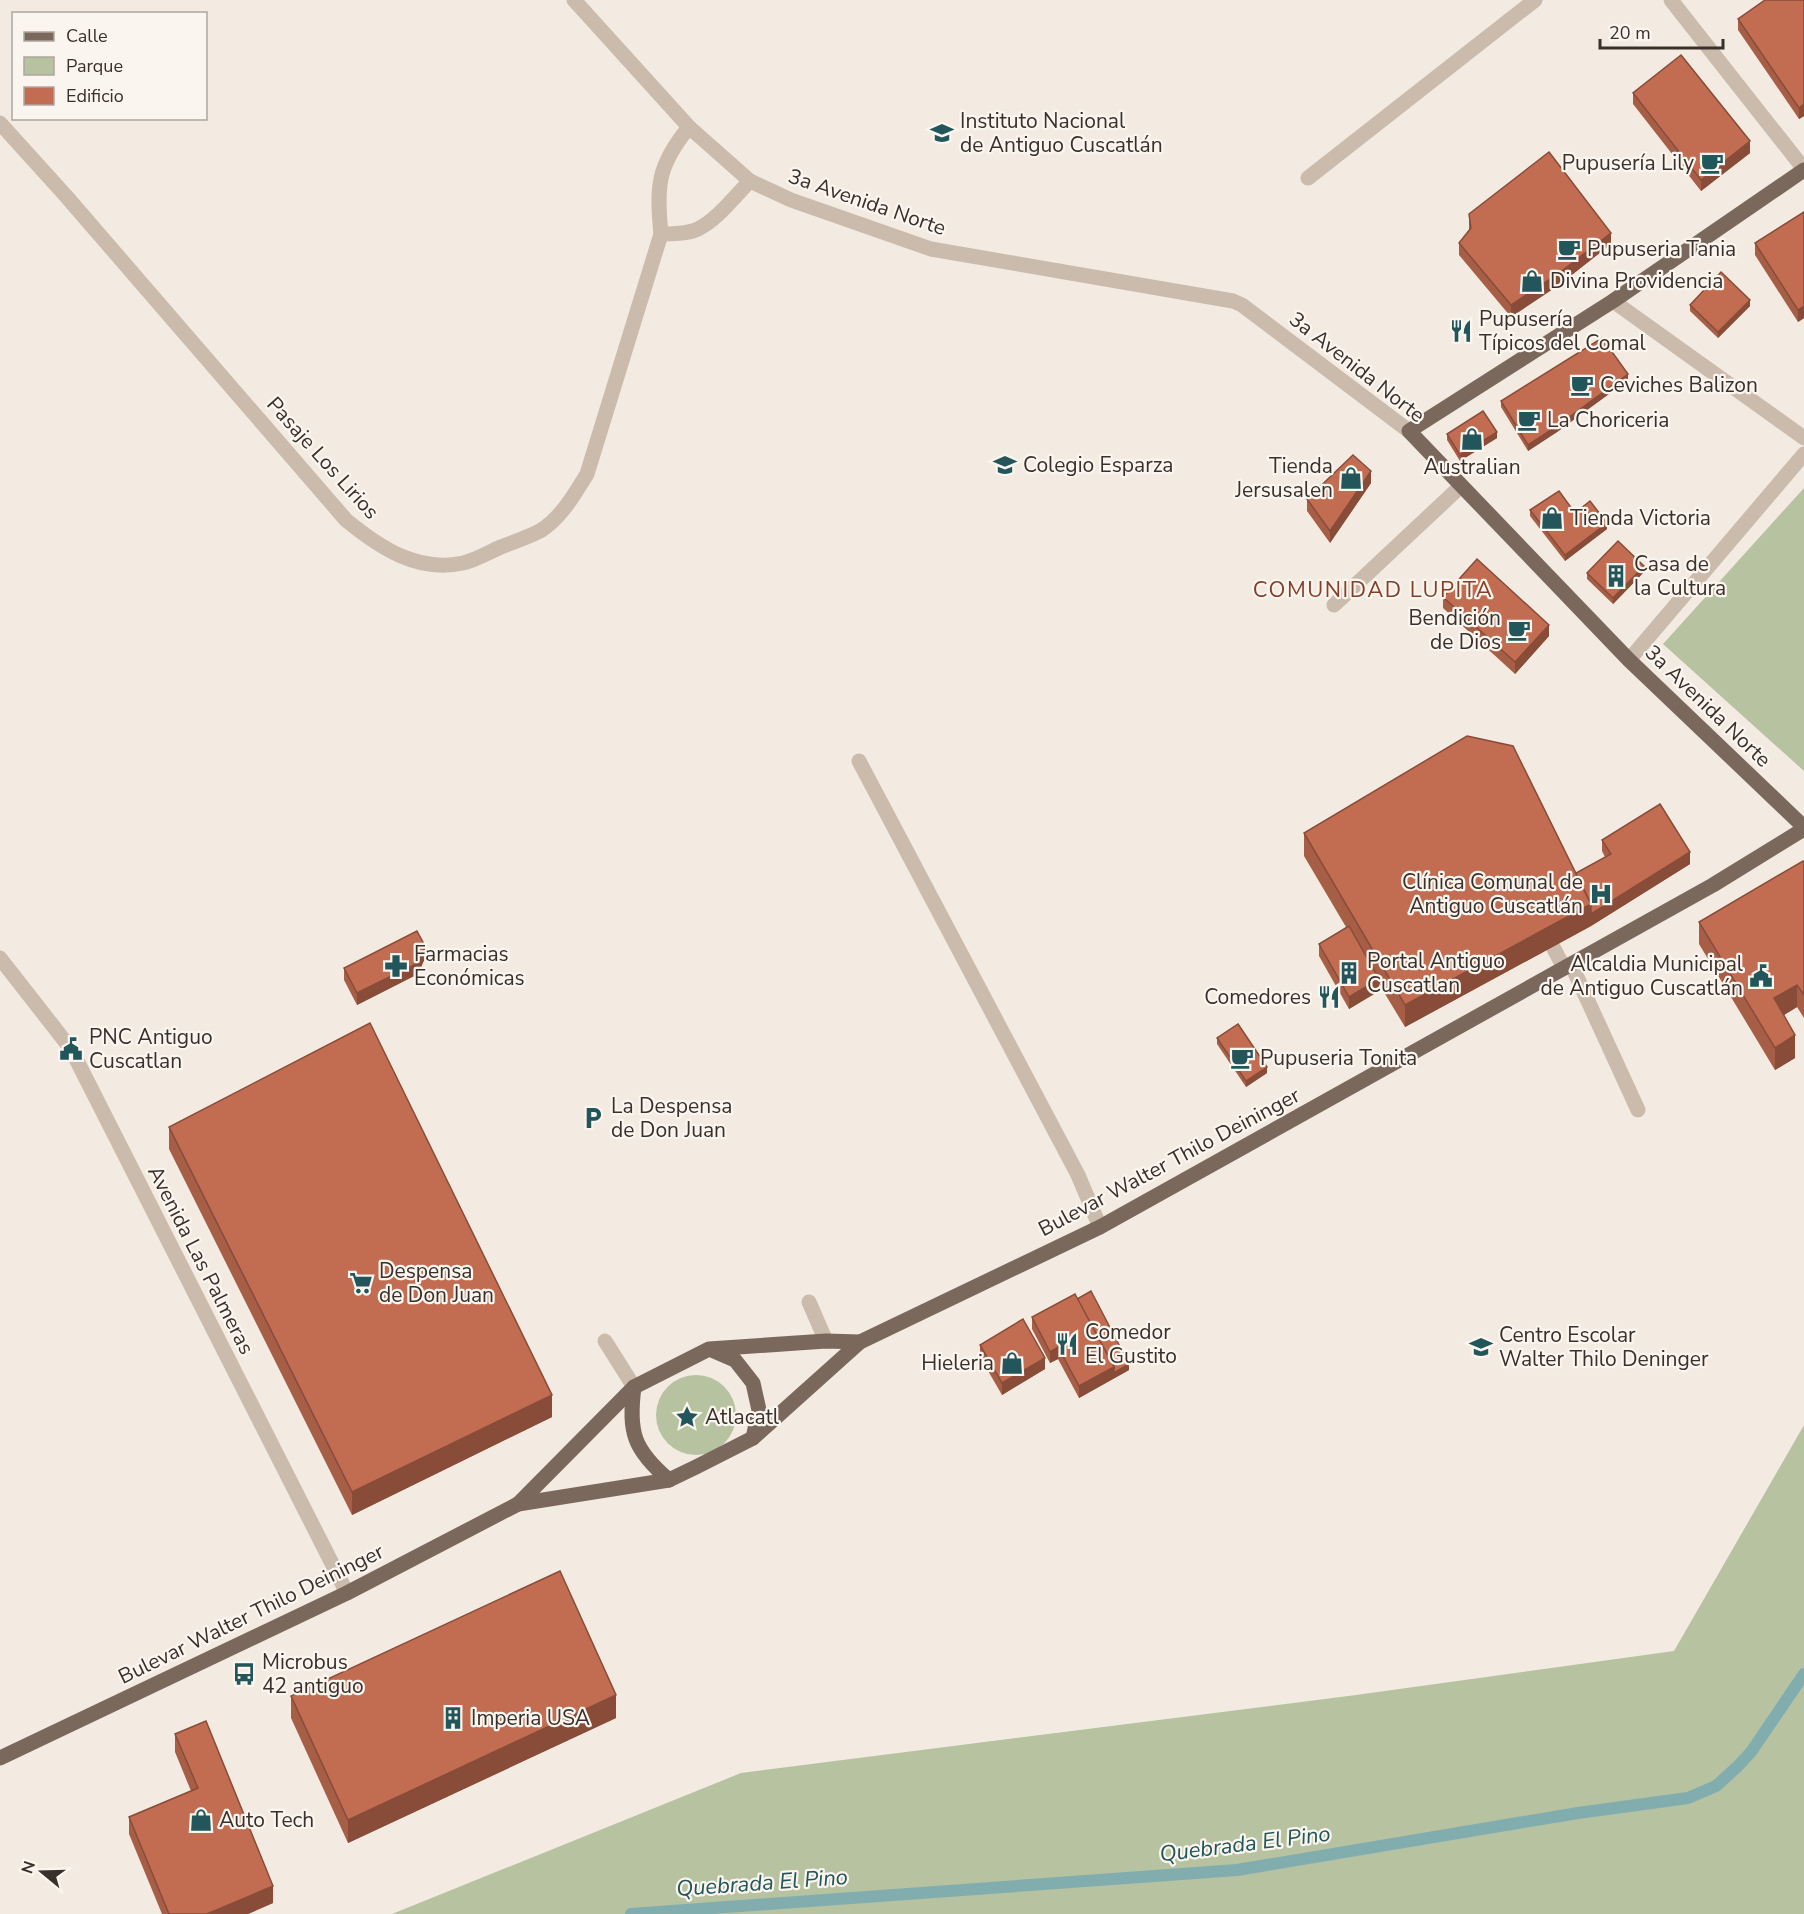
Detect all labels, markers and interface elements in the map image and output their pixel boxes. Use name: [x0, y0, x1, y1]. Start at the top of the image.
legend: [12, 12, 207, 120]
scale bar: [1600, 12, 1723, 50]
text: 20 m: [1609, 21, 1651, 45]
text: Calle: [66, 24, 108, 48]
text: Parque: [66, 54, 123, 78]
text: Edificio: [66, 84, 124, 108]
place label: Instituto Nacional de Antiguo Cuscatlán: [960, 107, 1163, 159]
school or university icon: Instituto Nacional de Antiguo Cuscatlán: [929, 120, 955, 146]
place label: Pupusería Lily: [1562, 149, 1694, 177]
cafe icon: Pupusería Lily: [1699, 150, 1725, 176]
street label: 3a Avenida Norte: [784, 162, 950, 242]
place label: Pupuseria Tania: [1587, 235, 1736, 263]
cafe icon: Pupuseria Tania: [1556, 236, 1582, 262]
place label: Divina Providencia: [1550, 267, 1723, 295]
shop icon: Divina Providencia: [1519, 268, 1545, 294]
street label: 3a Avenida Norte: [1283, 305, 1431, 429]
place label: Pupusería Típicos del Comal: [1479, 305, 1647, 357]
restaurant icon: Pupusería Típicos del Comal: [1448, 318, 1474, 344]
place label: Ceviches Balizon: [1600, 371, 1758, 399]
cafe icon: Ceviches Balizon: [1569, 372, 1595, 398]
street label: Pasaje Los Lirios: [261, 391, 385, 525]
place label: La Choriceria: [1547, 406, 1669, 434]
cafe icon: La Choriceria: [1516, 407, 1542, 433]
shop icon: Australian: [1459, 426, 1485, 452]
place label: Colegio Esparza: [1023, 451, 1173, 479]
school or university icon: Colegio Esparza: [992, 452, 1018, 478]
place label: Tienda Jersusalen: [1234, 452, 1333, 504]
place label: Australian: [1423, 453, 1521, 481]
shop icon: Tienda Jersusalen: [1338, 465, 1364, 491]
place label: Tienda Victoria: [1570, 504, 1711, 532]
shop icon: Tienda Victoria: [1539, 505, 1565, 531]
place label: Casa de la Cultura: [1634, 550, 1726, 602]
building icon: Casa de la Cultura: [1603, 563, 1629, 589]
district label: COMUNIDAD LUPITA: [1253, 575, 1493, 605]
place label: Bendición de Dios: [1408, 604, 1501, 656]
cafe icon: Bendición de Dios: [1506, 617, 1532, 643]
street label: 3a Avenida Norte: [1639, 639, 1777, 773]
place label: Clínica Comunal de Antiguo Cuscatlán: [1402, 868, 1583, 920]
hospital icon: Clínica Comunal de Antiguo Cuscatlán: [1588, 881, 1614, 907]
place label: Farmacias Económicas: [414, 940, 525, 992]
place label: Portal Antiguo Cuscatlan: [1367, 947, 1505, 999]
place label: Alcaldia Municipal de Antiguo Cuscatlán: [1540, 950, 1744, 1002]
pharmacy icon: Farmacias Económicas: [383, 953, 409, 979]
building icon: Portal Antiguo Cuscatlan: [1336, 960, 1362, 986]
public building icon: Alcaldia Municipal de Antiguo Cuscatlán: [1748, 963, 1774, 989]
place label: Comedores: [1204, 983, 1311, 1011]
restaurant icon: Comedores: [1316, 984, 1342, 1010]
place label: PNC Antiguo Cuscatlan: [89, 1023, 213, 1075]
public building icon: PNC Antiguo Cuscatlan: [58, 1036, 84, 1062]
place label: Pupuseria Tonita: [1260, 1044, 1417, 1072]
cafe icon: Pupuseria Tonita: [1229, 1045, 1255, 1071]
street label: Bulevar Walter Thilo Deininger: [1033, 1081, 1305, 1243]
place label: La Despensa de Don Juan: [611, 1092, 732, 1144]
parking icon: La Despensa de Don Juan: [580, 1105, 606, 1131]
street label: Avenida Las Palmeras: [141, 1161, 261, 1359]
place label: Despensa de Don Juan: [379, 1257, 494, 1309]
supermarket icon: Despensa de Don Juan: [348, 1270, 374, 1296]
place label: Comedor El Gustito: [1085, 1318, 1177, 1370]
place label: Centro Escolar Walter Thilo Deninger: [1499, 1321, 1709, 1373]
restaurant icon: Comedor El Gustito: [1054, 1331, 1080, 1357]
school or university icon: Centro Escolar Walter Thilo Deninger: [1468, 1334, 1494, 1360]
place label: Hieleria: [921, 1349, 994, 1377]
shop icon: Hieleria: [999, 1350, 1025, 1376]
place label: Atlacatl: [705, 1403, 780, 1431]
place icon: Atlacatl: [674, 1404, 700, 1430]
street label: Bulevar Walter Thilo Deininger: [114, 1537, 389, 1691]
place label: Microbus 42 antiguo: [262, 1648, 364, 1700]
bus stop icon: Microbus 42 antiguo: [231, 1661, 257, 1687]
place label: Imperia USA: [471, 1704, 590, 1732]
building icon: Imperia USA: [440, 1705, 466, 1731]
place label: Auto Tech: [219, 1806, 314, 1834]
shop icon: Auto Tech: [188, 1807, 214, 1833]
water label: Quebrada El Pino: [1158, 1819, 1332, 1869]
north arrow: [12, 1842, 72, 1902]
text: N: [16, 1858, 41, 1877]
water label: Quebrada El Pino: [675, 1862, 849, 1904]

